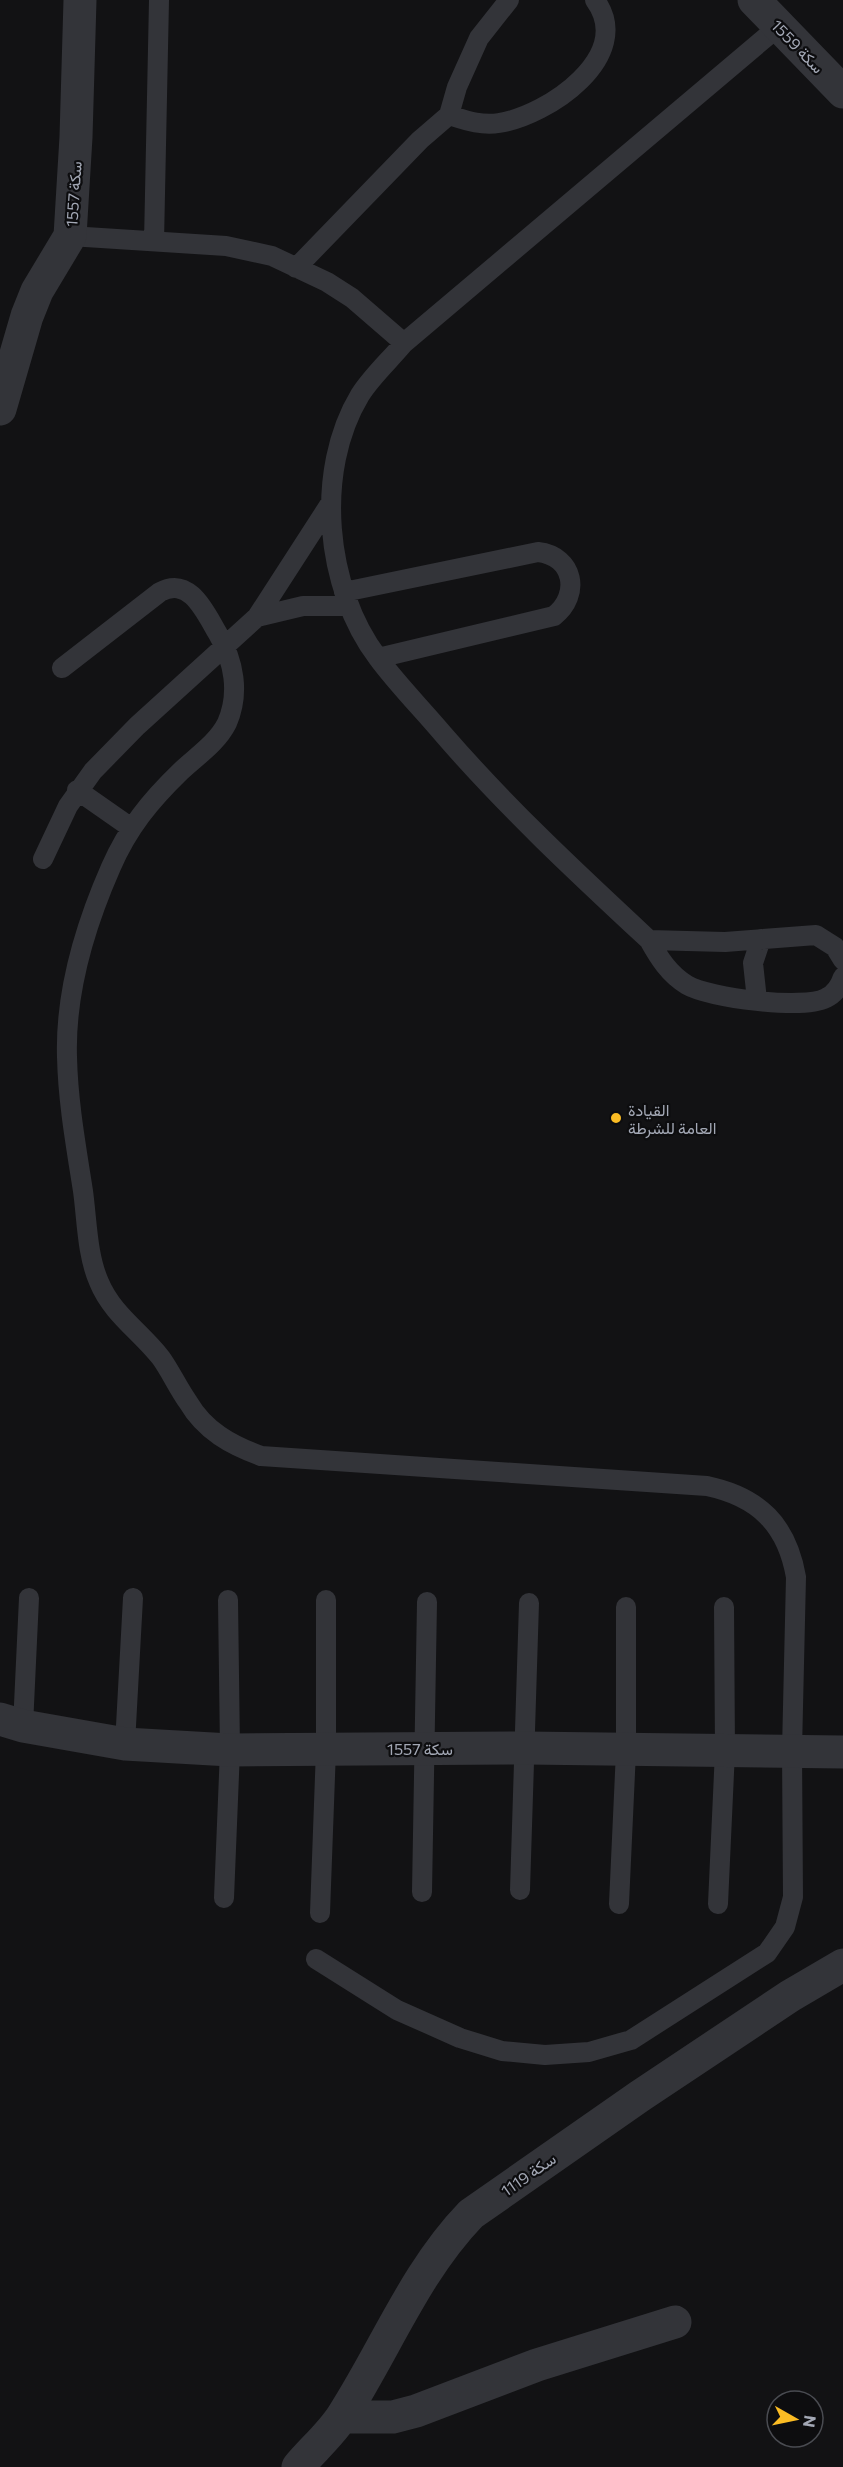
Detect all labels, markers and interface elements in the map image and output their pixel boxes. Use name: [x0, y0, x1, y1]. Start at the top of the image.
street label: سكة 1559: [768, 15, 828, 77]
street label: سكة 1557: [61, 161, 85, 227]
place label: القيادة العامة للشرطة: [628, 1100, 716, 1139]
marker: القيادة العامة للشرطة: [609, 1111, 623, 1125]
street label: سكة 1557: [387, 1739, 453, 1758]
street label: سكة 1119: [497, 2148, 559, 2200]
north arrow: [765, 2389, 825, 2449]
text: N: [800, 2414, 821, 2429]

